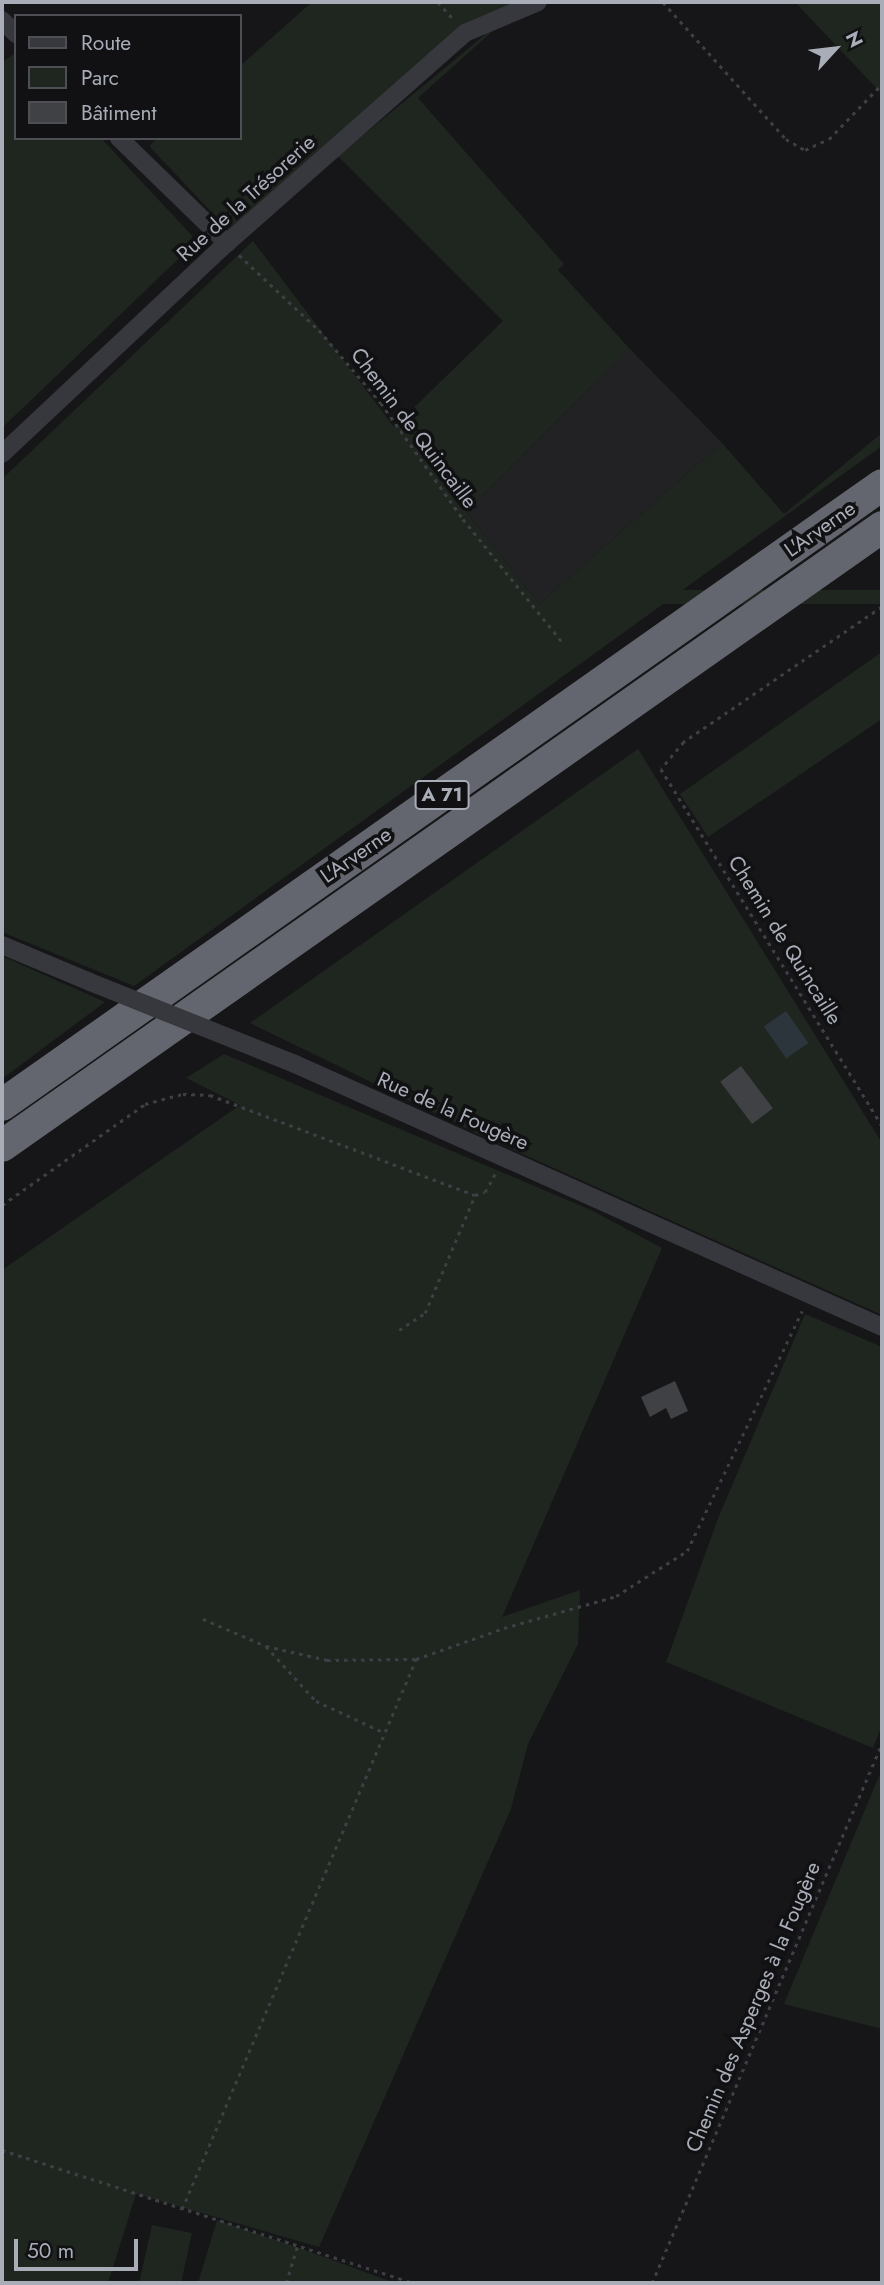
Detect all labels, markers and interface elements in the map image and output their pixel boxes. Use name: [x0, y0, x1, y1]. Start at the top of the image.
legend: [14, 14, 242, 140]
north arrow: [800, 14, 870, 84]
text: N: [839, 26, 870, 52]
text: Route: [81, 28, 131, 58]
text: Parc: [81, 63, 119, 93]
text: Bâtiment: [81, 98, 157, 128]
street label: Rue de la Trésorerie: [172, 129, 320, 267]
street label: Chemin de Quincaille: [345, 343, 483, 513]
street label: L'Arverne: [780, 495, 860, 563]
road number: A 71: [414, 780, 470, 810]
street label: L'Arverne: [316, 821, 396, 889]
street label: Chemin de Quincaille: [723, 851, 847, 1029]
street label: Rue de la Fougère: [373, 1066, 533, 1156]
street label: Chemin des Asperges à la Fougère: [680, 1858, 826, 2156]
scale bar: [18, 2226, 142, 2270]
text: 50 m: [27, 2236, 74, 2266]

